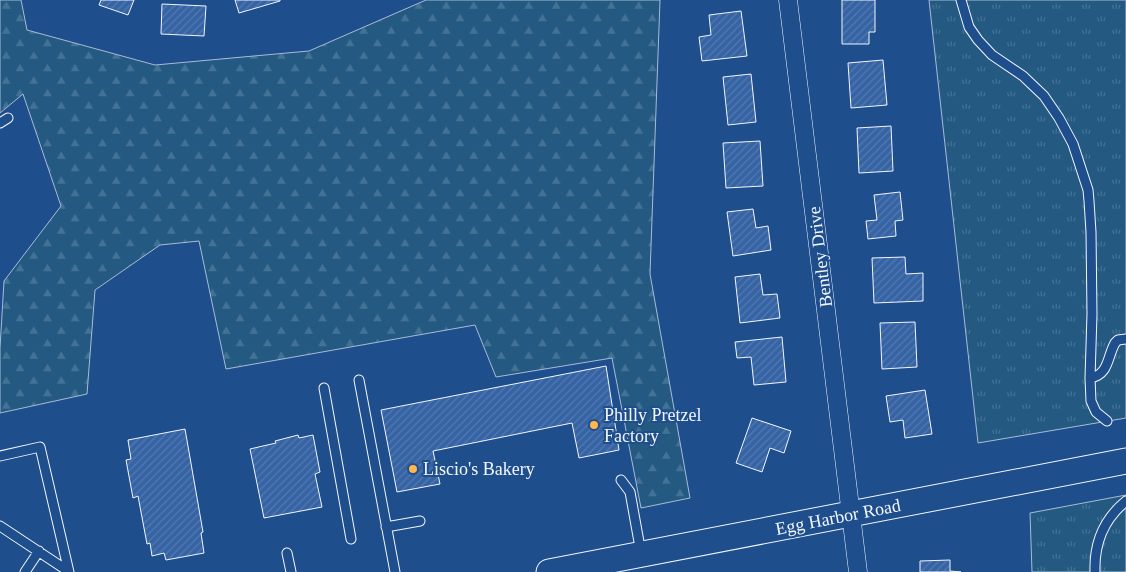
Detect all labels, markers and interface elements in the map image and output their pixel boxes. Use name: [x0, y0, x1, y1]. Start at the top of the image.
street label: Bentley Drive: [804, 205, 836, 309]
place label: Philly Pretzel Factory: [604, 405, 702, 446]
marker: Philly Pretzel Factory: [588, 419, 600, 431]
place label: Liscio's Bakery: [423, 459, 535, 479]
marker: Liscio's Bakery: [407, 463, 419, 475]
street label: Egg Harbor Road: [774, 495, 902, 539]

